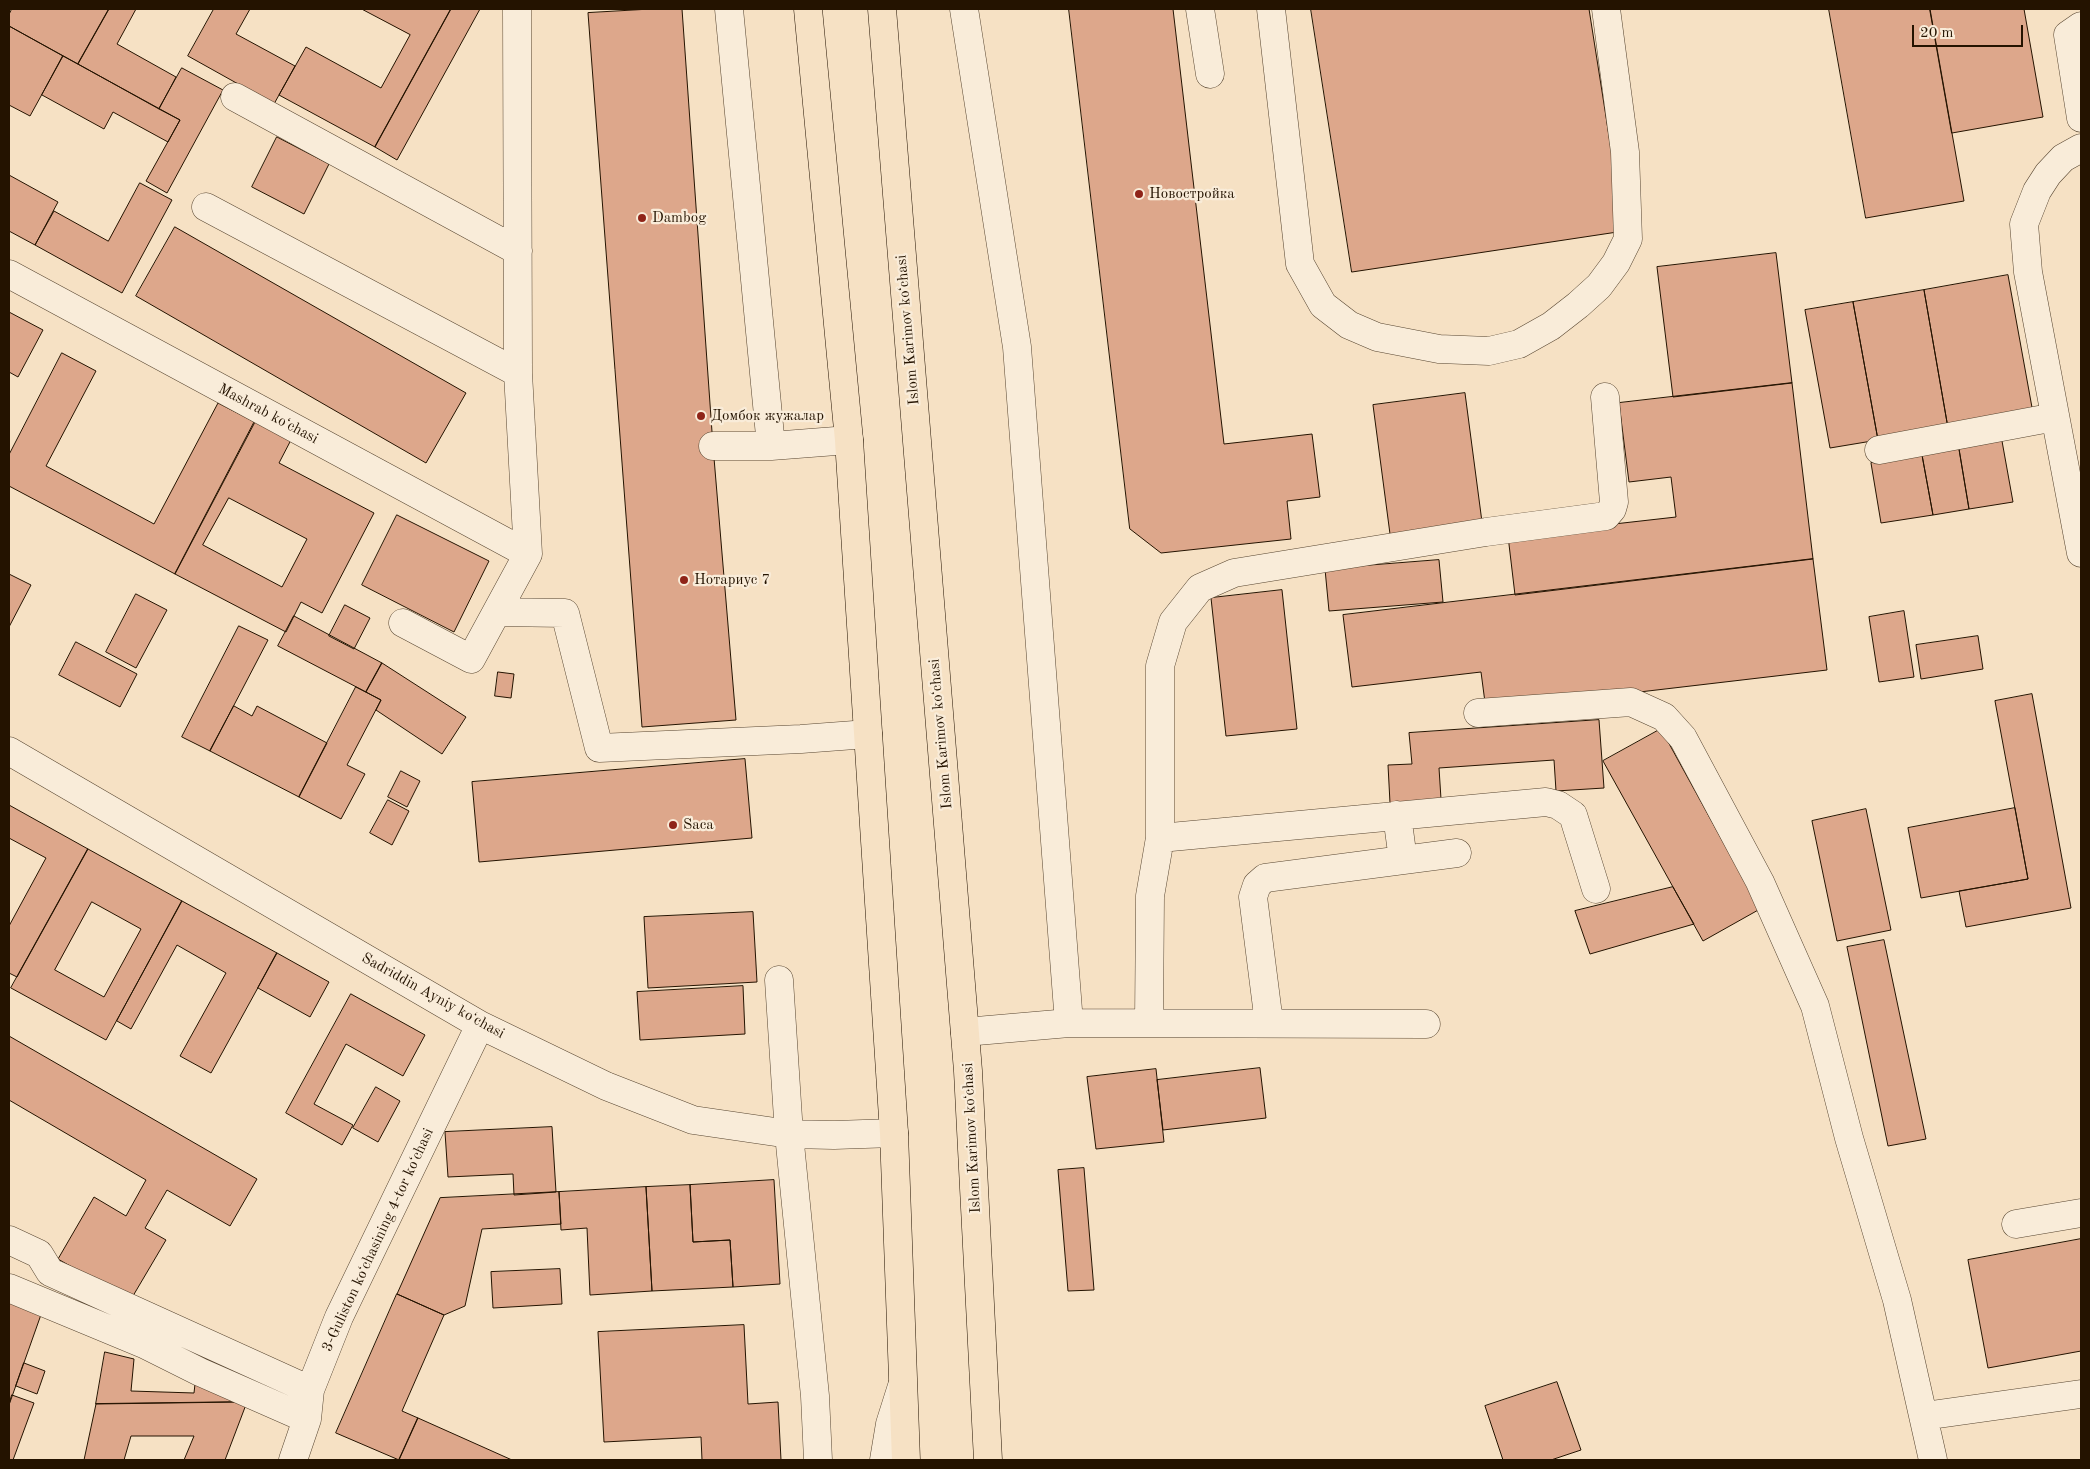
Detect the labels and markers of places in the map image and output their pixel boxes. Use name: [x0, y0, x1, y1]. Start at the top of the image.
place label: Новостройка: [1149, 185, 1235, 203]
marker: Новостройка: [1133, 188, 1145, 200]
place label: Dambog: [652, 209, 706, 227]
marker: Dambog: [636, 212, 648, 224]
place label: Домбок жужалар: [711, 407, 824, 425]
marker: Домбок жужалар: [695, 410, 707, 422]
place label: Нотариус 7: [694, 571, 770, 589]
marker: Нотариус 7: [678, 574, 690, 586]
place label: Saca: [683, 816, 714, 834]
marker: Saca: [667, 819, 679, 831]

